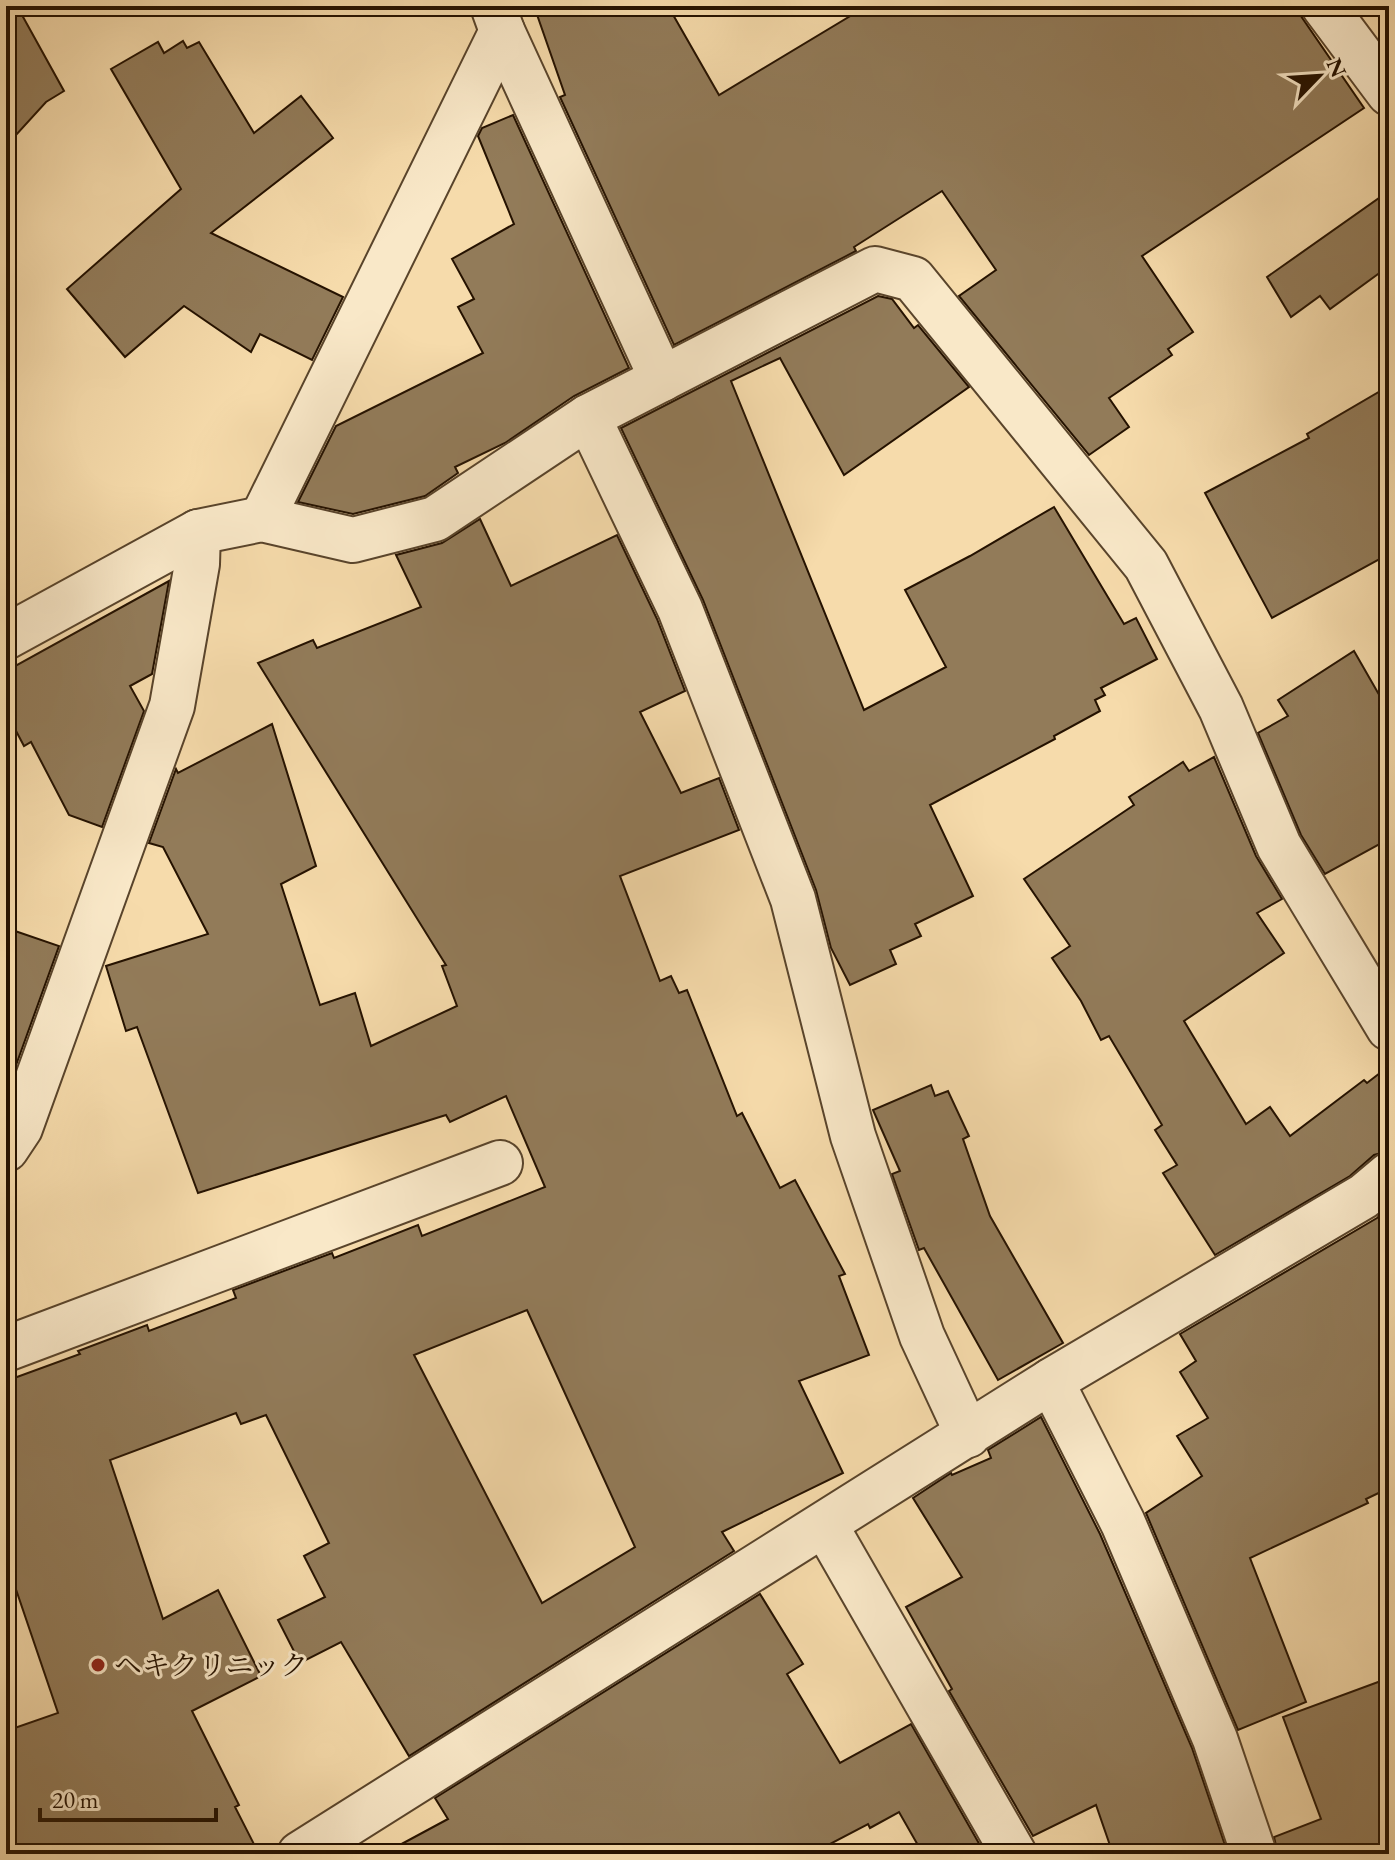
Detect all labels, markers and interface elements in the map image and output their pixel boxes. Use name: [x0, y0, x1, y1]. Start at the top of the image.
north arrow: [1279, 36, 1359, 116]
text: N: [1320, 54, 1354, 82]
place label: ヘキクリニック: [114, 1647, 308, 1683]
marker: ヘキクリニック: [89, 1656, 107, 1674]
scale bar: [40, 1772, 216, 1822]
text: 20 m: [52, 1784, 99, 1815]

